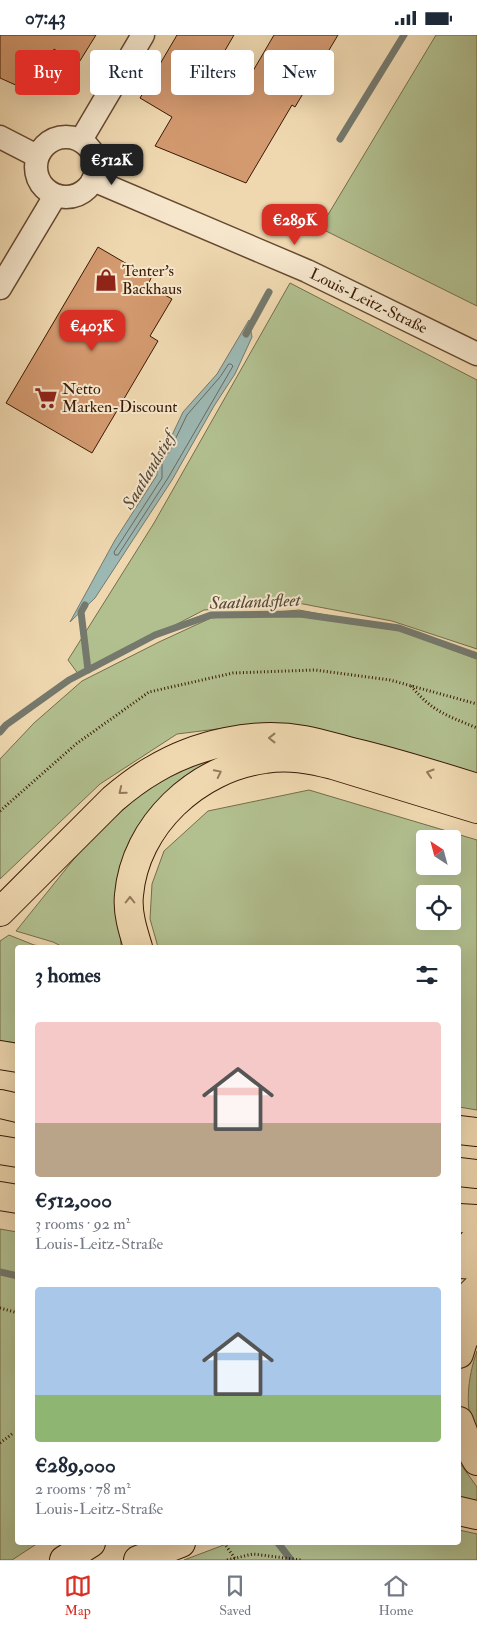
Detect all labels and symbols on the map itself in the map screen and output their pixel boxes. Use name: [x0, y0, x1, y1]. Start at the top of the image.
pin: €512K: [77, 143, 147, 186]
pin: €289K: [260, 203, 330, 246]
place label: Tenter’s Backhaus: [122, 261, 182, 299]
street label: Louis-Leitz-Straße: [306, 264, 431, 338]
shop icon: Tenter’s Backhaus: [93, 267, 119, 293]
pin: €403K: [57, 309, 127, 352]
place label: Netto Marken-Discount: [62, 379, 177, 417]
supermarket icon: Netto Marken-Discount: [33, 385, 59, 411]
water label: Saatlandstief: [116, 424, 184, 515]
water label: Saatlandsfleet: [208, 589, 302, 615]
one-way arrow: [268, 733, 276, 743]
one-way arrow: [213, 769, 222, 779]
one-way arrow: [427, 769, 435, 779]
one-way arrow: [119, 786, 128, 795]
north arrow: [416, 830, 461, 875]
one-way arrow: [125, 895, 135, 903]

